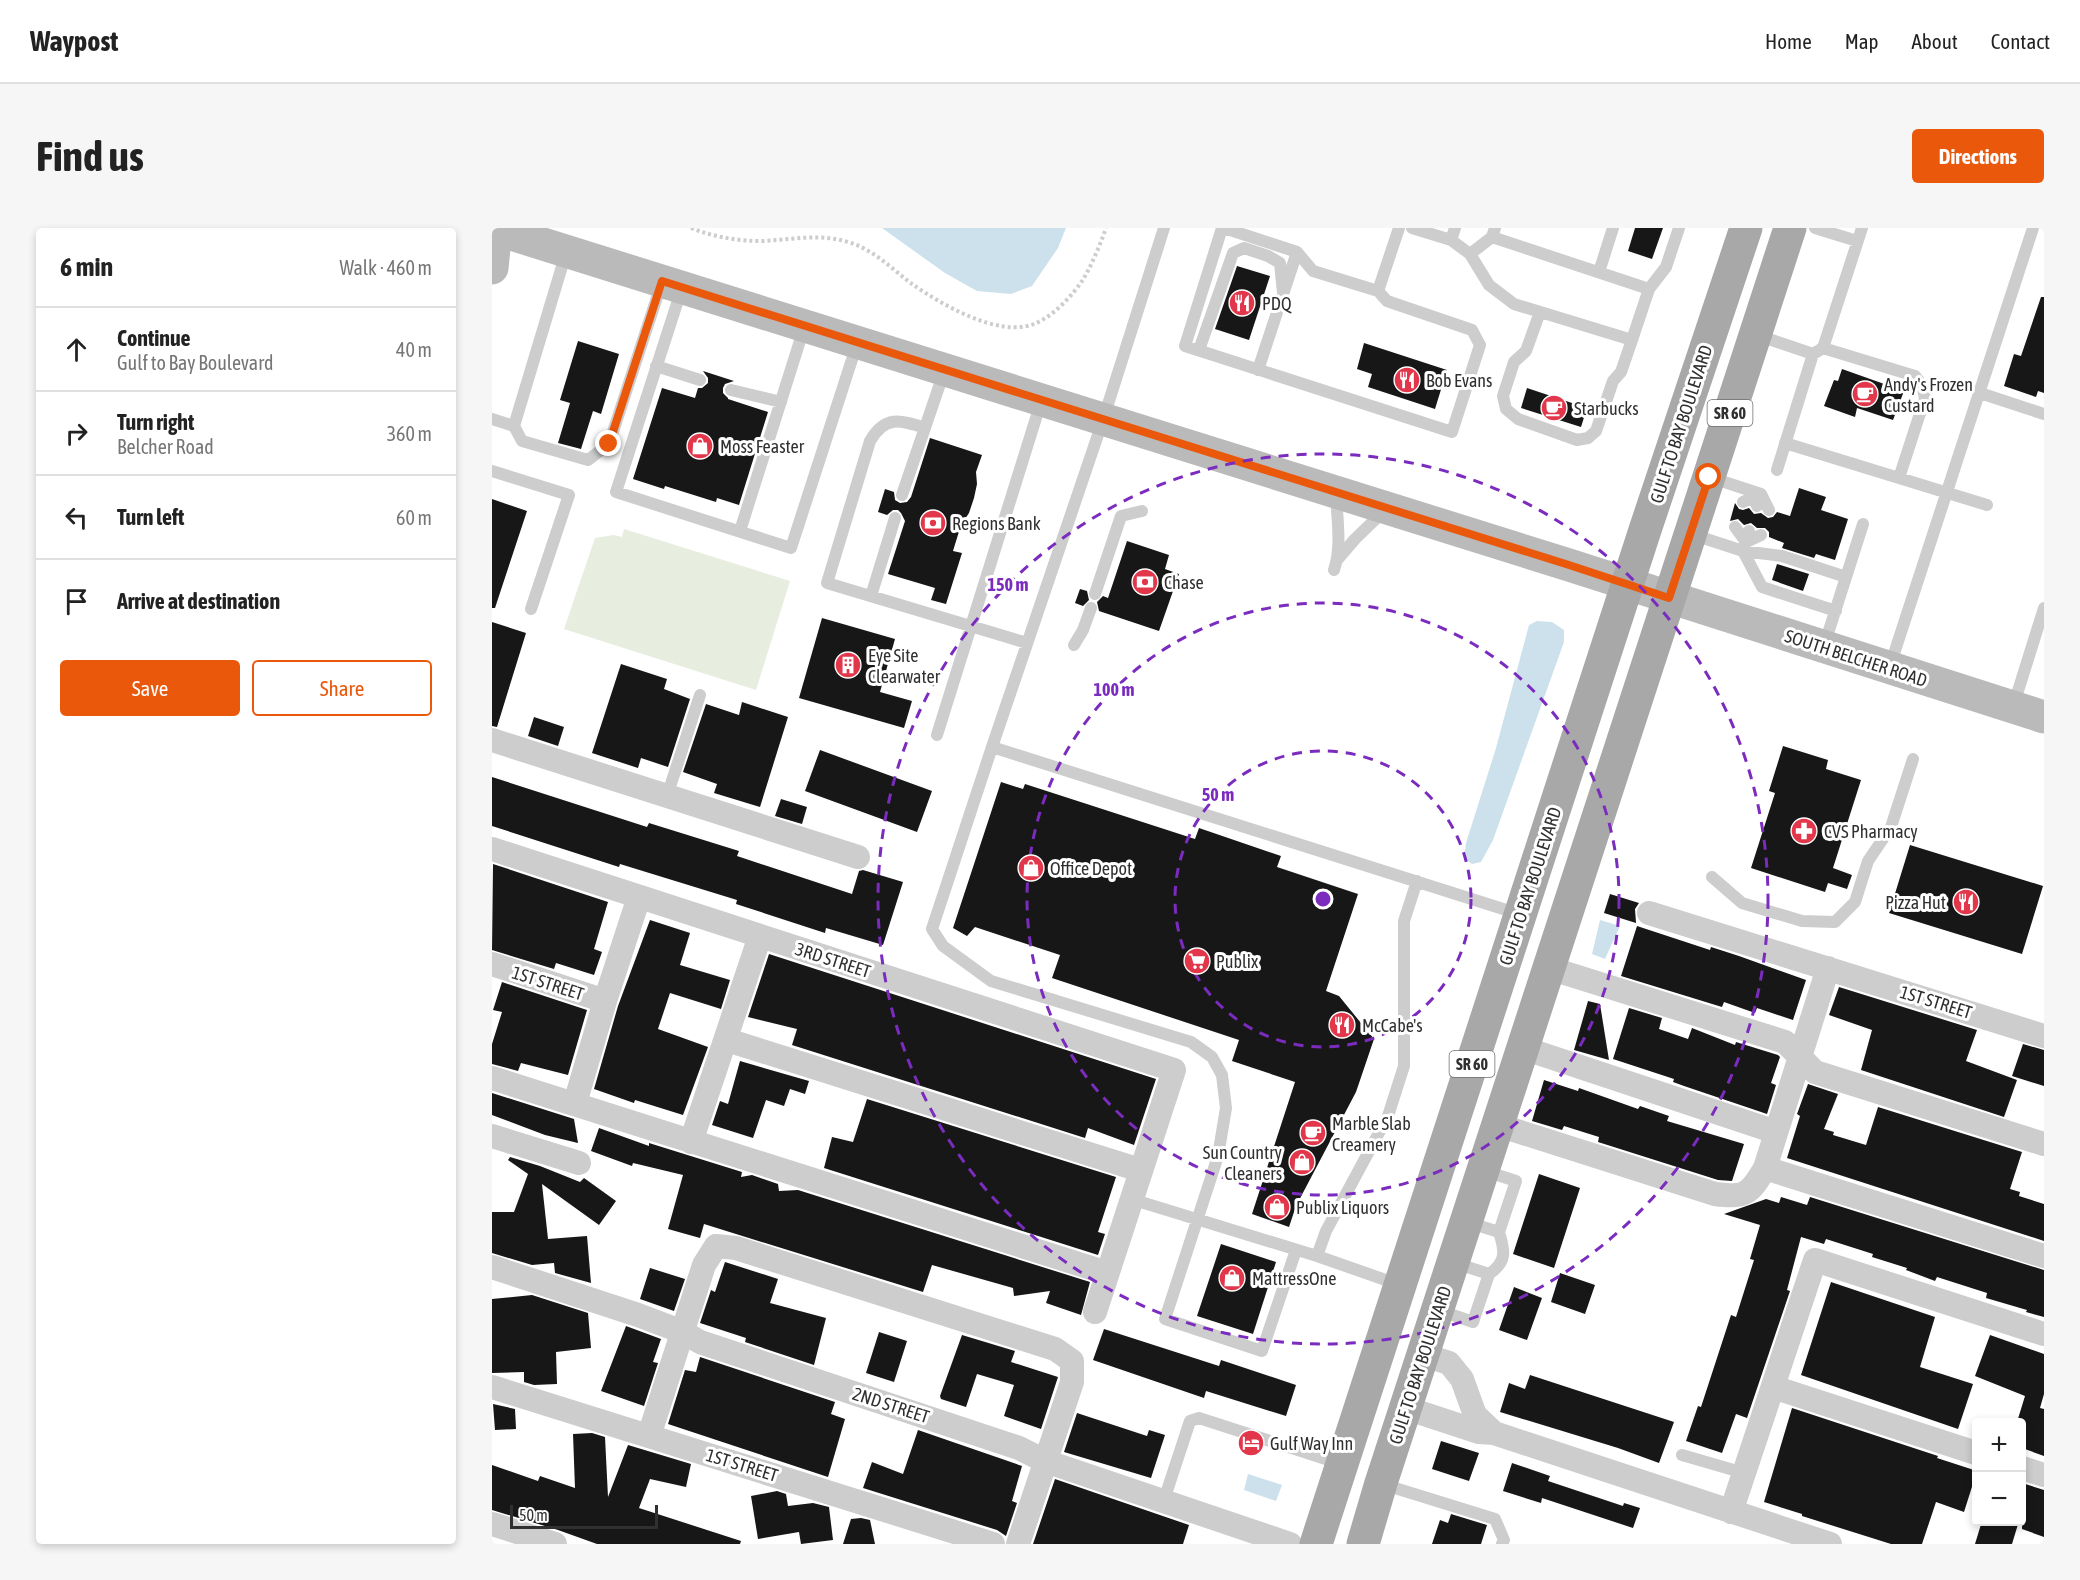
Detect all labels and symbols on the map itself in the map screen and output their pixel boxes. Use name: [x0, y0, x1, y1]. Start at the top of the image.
restaurant icon: PDQ: [1227, 288, 1257, 318]
place label: PDQ: [1262, 293, 1292, 314]
street label: GULF TO BAY BOULEVARD: [1646, 342, 1716, 506]
restaurant icon: Bob Evans: [1392, 365, 1422, 395]
place label: Bob Evans: [1426, 370, 1492, 391]
place label: Andy's Frozen Custard: [1884, 374, 1973, 416]
cafe icon: Andy's Frozen Custard: [1850, 379, 1880, 409]
cafe icon: Starbucks: [1539, 393, 1569, 423]
place label: Starbucks: [1574, 398, 1639, 419]
road number: SR 60: [1708, 400, 1752, 426]
route end: [595, 430, 621, 456]
shop icon: Moss Feaster: [685, 431, 715, 461]
place label: Moss Feaster: [720, 436, 805, 457]
route start: [1695, 463, 1721, 489]
bank icon: Regions Bank: [918, 508, 948, 538]
place label: Regions Bank: [952, 513, 1041, 534]
bank icon: Chase: [1130, 567, 1160, 597]
place label: Chase: [1164, 572, 1204, 593]
text: 150 m: [988, 574, 1028, 595]
street label: SOUTH BELCHER ROAD: [1782, 625, 1930, 691]
place label: Eye Site Clearwater: [868, 645, 941, 687]
building icon: Eye Site Clearwater: [833, 650, 863, 680]
text: 100 m: [1094, 679, 1134, 700]
text: 50 m: [1202, 784, 1234, 805]
street label: GULF TO BAY BOULEVARD: [1495, 804, 1565, 968]
pharmacy icon: CVS Pharmacy: [1789, 816, 1819, 846]
place label: CVS Pharmacy: [1824, 821, 1918, 842]
shop icon: Office Depot: [1016, 853, 1046, 883]
place label: Office Depot: [1050, 858, 1132, 879]
restaurant icon: Pizza Hut: [1951, 887, 1981, 917]
centre of rings: [1313, 889, 1333, 909]
place label: Pizza Hut: [1885, 892, 1946, 913]
street label: 3RD STREET: [793, 938, 873, 982]
supermarket icon: Publix: [1182, 946, 1212, 976]
place label: Publix: [1216, 951, 1258, 972]
street label: 1ST STREET: [510, 962, 587, 1004]
street label: 1ST STREET: [1898, 981, 1975, 1023]
restaurant icon: McCabe's: [1327, 1010, 1357, 1040]
place label: McCabe's: [1362, 1015, 1423, 1036]
road number: SR 60: [1450, 1051, 1494, 1077]
place label: Marble Slab Creamery: [1332, 1113, 1411, 1155]
cafe icon: Marble Slab Creamery: [1298, 1118, 1328, 1148]
place label: Sun Country Cleaners: [1203, 1142, 1282, 1184]
shop icon: Sun Country Cleaners: [1287, 1147, 1317, 1177]
shop icon: Publix Liquors: [1262, 1192, 1292, 1222]
place label: Publix Liquors: [1296, 1197, 1389, 1218]
shop icon: MattressOne: [1217, 1263, 1247, 1293]
place label: MattressOne: [1252, 1268, 1336, 1289]
street label: GULF TO BAY BOULEVARD: [1385, 1283, 1455, 1447]
street label: 2ND STREET: [850, 1383, 932, 1427]
hotel icon: Gulf Way Inn: [1236, 1428, 1266, 1458]
place label: Gulf Way Inn: [1270, 1433, 1353, 1454]
street label: 1ST STREET: [704, 1444, 781, 1486]
scale bar: [510, 1502, 658, 1530]

